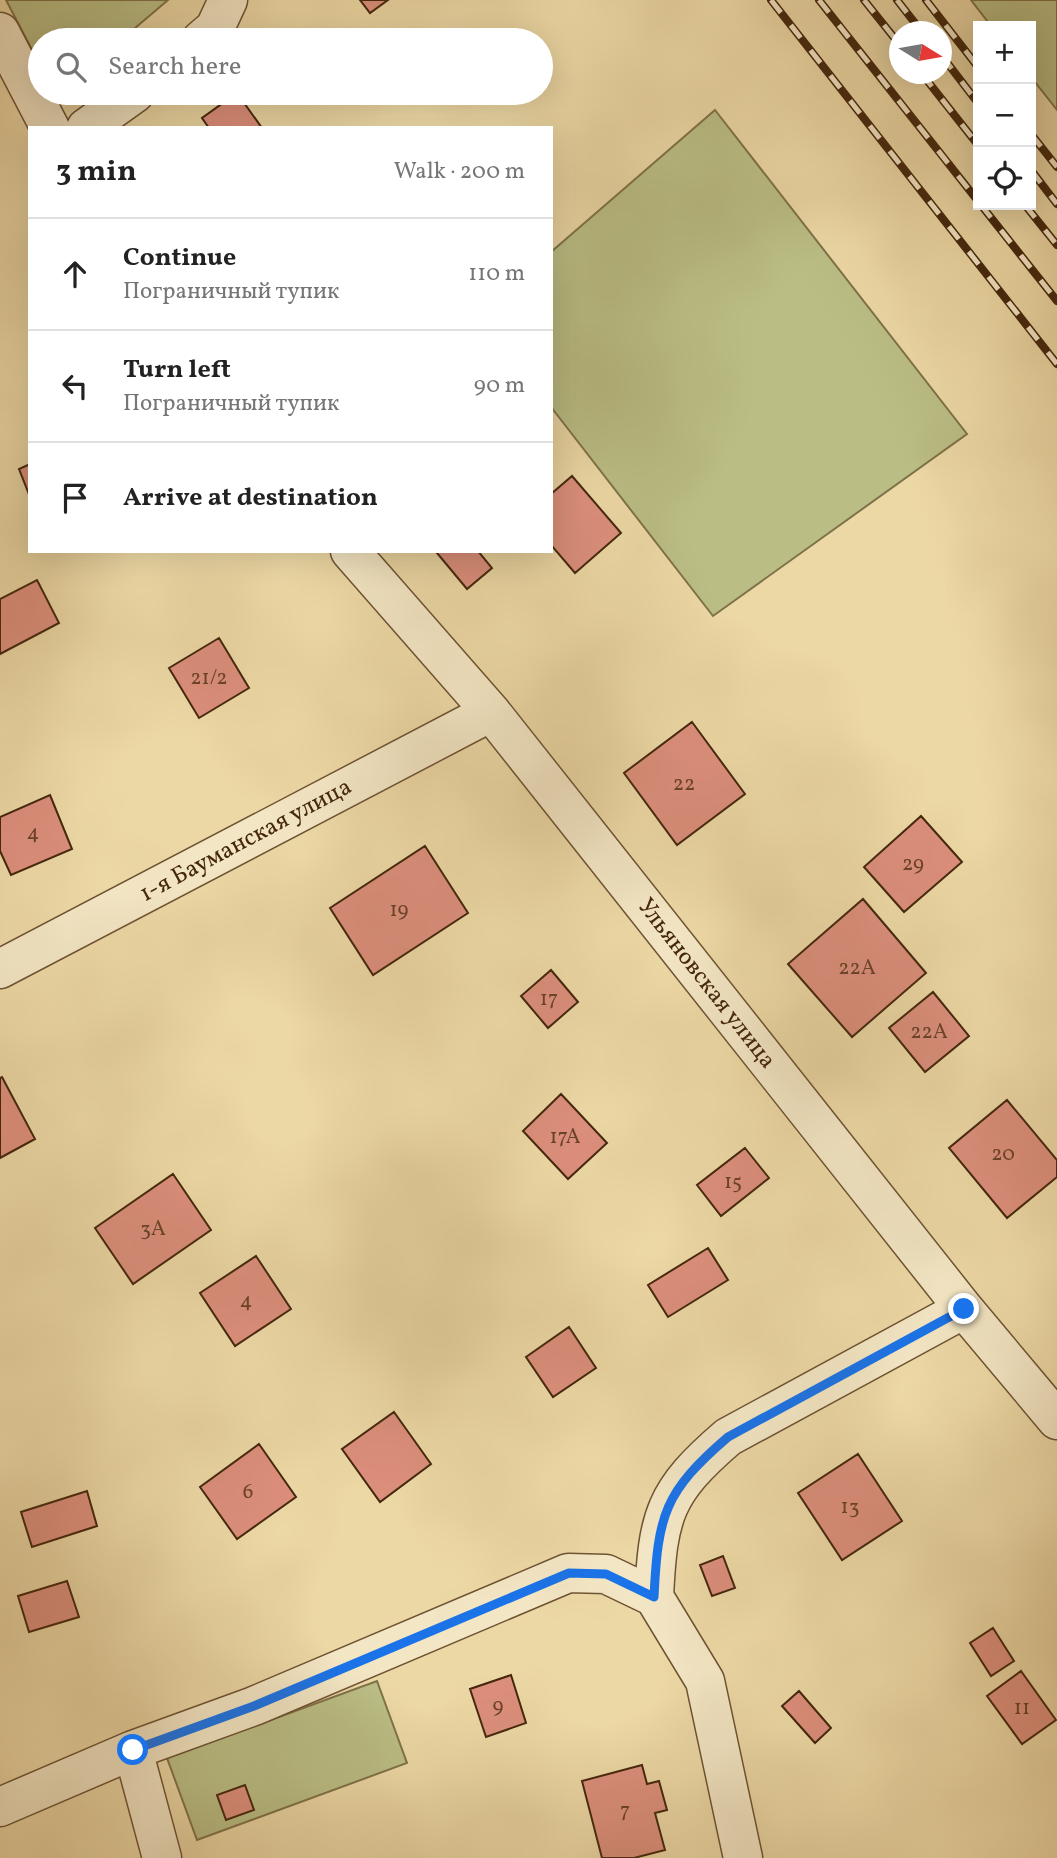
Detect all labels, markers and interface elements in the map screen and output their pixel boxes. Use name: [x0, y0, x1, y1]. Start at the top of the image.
north arrow: [889, 21, 952, 84]
map controls: [973, 21, 1036, 210]
button: +: [973, 21, 1036, 84]
search box: [28, 28, 553, 105]
icon: search: [52, 48, 90, 86]
text: Search here: [108, 49, 241, 85]
button: −: [973, 84, 1036, 147]
button: locate: [973, 147, 1036, 210]
text: 3 min: [56, 151, 137, 193]
text: Walk · 200 m: [394, 156, 525, 188]
text: Continue: [123, 240, 236, 276]
icon: ahead: [56, 255, 94, 293]
text: 110 m: [468, 258, 525, 290]
text: Пограничный тупик: [123, 276, 339, 308]
text: Turn left: [123, 352, 231, 388]
icon: left: [56, 367, 94, 405]
text: 90 m: [474, 370, 525, 402]
text: Пограничный тупик: [123, 388, 339, 420]
icon: arrive: [56, 479, 94, 517]
text: Arrive at destination: [123, 480, 378, 516]
house number: 21/2: [190, 664, 228, 693]
house number: 22: [673, 770, 695, 799]
street label: 1-я Бауманская улица: [134, 771, 358, 911]
house number: 4: [27, 819, 39, 848]
house number: 29: [902, 850, 924, 879]
street label: Ульяновская улица: [628, 891, 784, 1077]
house number: 19: [389, 896, 409, 925]
house number: 22А: [838, 954, 876, 983]
house number: 17: [540, 985, 558, 1014]
house number: 22А: [910, 1018, 948, 1047]
house number: 17А: [549, 1123, 581, 1152]
house number: 20: [991, 1140, 1015, 1169]
house number: 15: [724, 1168, 742, 1197]
house number: 3А: [140, 1215, 166, 1244]
house number: 4: [240, 1287, 252, 1316]
route end: [948, 1293, 979, 1324]
house number: 6: [243, 1478, 253, 1507]
house number: 13: [841, 1493, 859, 1522]
house number: 9: [493, 1692, 504, 1721]
house number: 11: [1014, 1694, 1030, 1723]
route start: [117, 1734, 148, 1765]
house number: 7: [620, 1797, 630, 1826]

